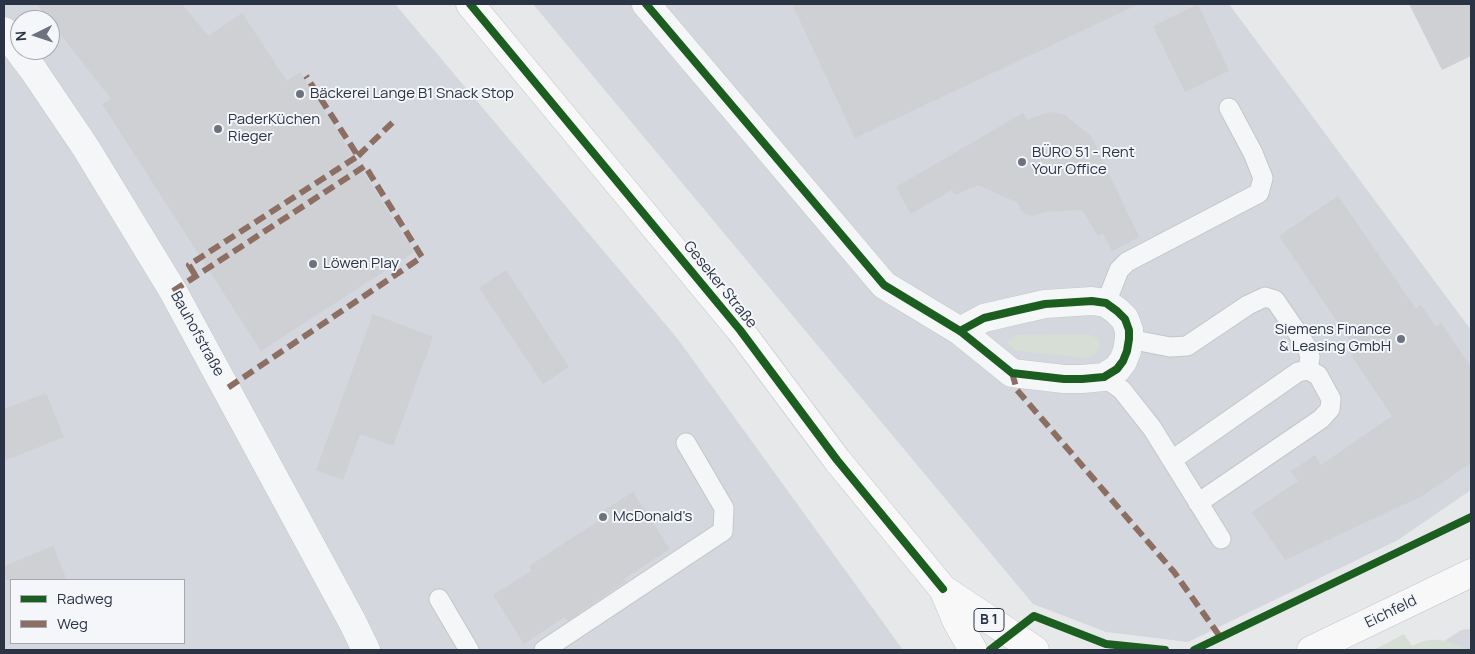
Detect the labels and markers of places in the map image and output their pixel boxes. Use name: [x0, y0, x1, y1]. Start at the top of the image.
place label: Bäckerei Lange B1 Snack Stop: [310, 85, 514, 103]
marker: Bäckerei Lange B1 Snack Stop: [294, 88, 306, 100]
place label: PaderKüchen Rieger: [228, 111, 320, 146]
marker: PaderKüchen Rieger: [212, 123, 224, 135]
place label: BÜRO 51 - Rent Your Office: [1032, 144, 1135, 179]
marker: BÜRO 51 - Rent Your Office: [1016, 156, 1028, 168]
place label: Löwen Play: [323, 255, 399, 273]
marker: Löwen Play: [307, 258, 319, 270]
place label: Siemens Finance & Leasing GmbH: [1275, 321, 1391, 356]
marker: Siemens Finance & Leasing GmbH: [1395, 333, 1407, 345]
place label: McDonald's: [613, 508, 692, 526]
marker: McDonald's: [597, 511, 609, 523]

